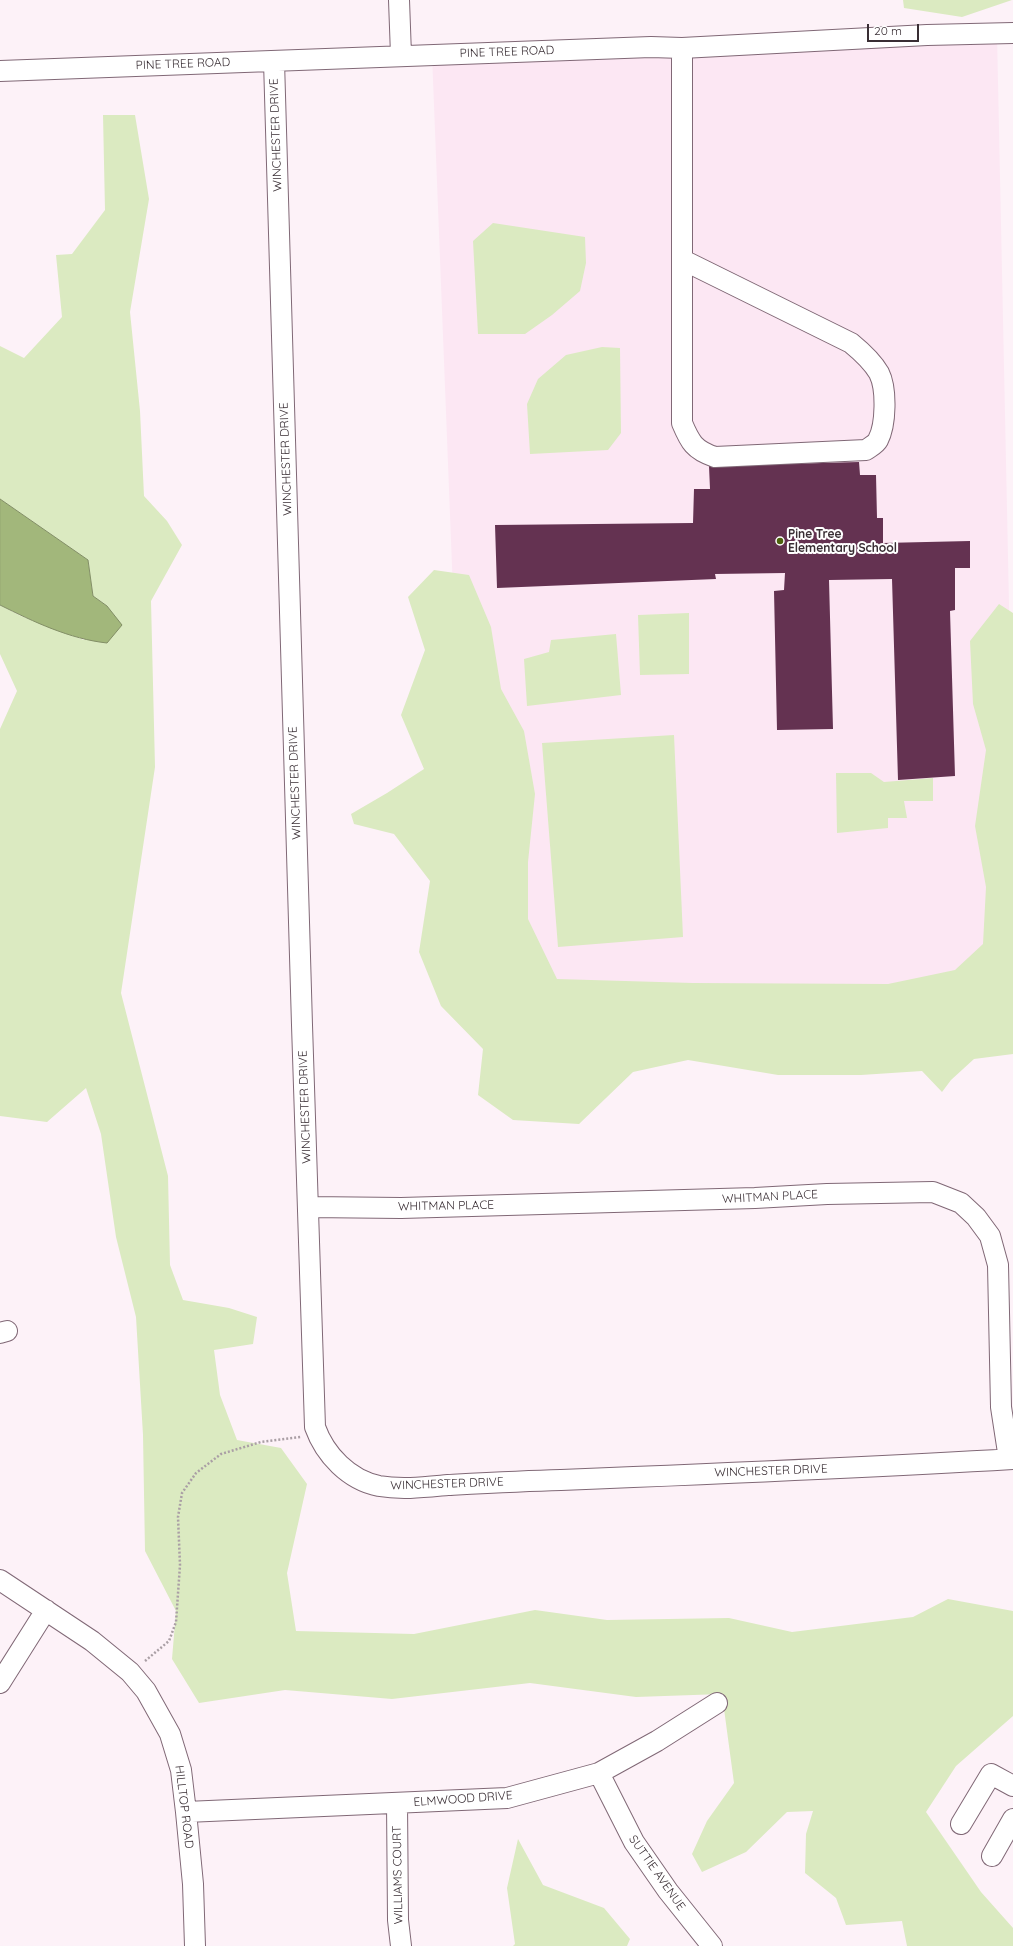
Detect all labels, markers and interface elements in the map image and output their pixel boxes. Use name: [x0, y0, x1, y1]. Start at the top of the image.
scale bar: [869, 16, 921, 42]
text: 20 m: [874, 23, 902, 38]
street label: PINE TREE ROAD: [459, 43, 555, 61]
street label: PINE TREE ROAD: [135, 55, 231, 73]
street label: WINCHESTER DRIVE: [267, 78, 285, 192]
street label: WINCHESTER DRIVE: [277, 402, 295, 516]
place label: Pine Tree Elementary School: [788, 527, 897, 555]
marker: Pine Tree Elementary School: [775, 536, 785, 546]
street label: WINCHESTER DRIVE: [286, 726, 304, 840]
street label: WINCHESTER DRIVE: [296, 1050, 314, 1164]
street label: WHITMAN PLACE: [722, 1187, 818, 1207]
street label: WHITMAN PLACE: [398, 1198, 494, 1214]
street label: WINCHESTER DRIVE: [714, 1462, 828, 1480]
street label: WINCHESTER DRIVE: [390, 1475, 504, 1493]
street label: HILLTOP ROAD: [172, 1765, 196, 1849]
street label: ELMWOOD DRIVE: [413, 1788, 513, 1810]
street label: WILLIAMS COURT: [390, 1826, 406, 1924]
street label: SUTTIE AVENUE: [626, 1832, 688, 1914]

